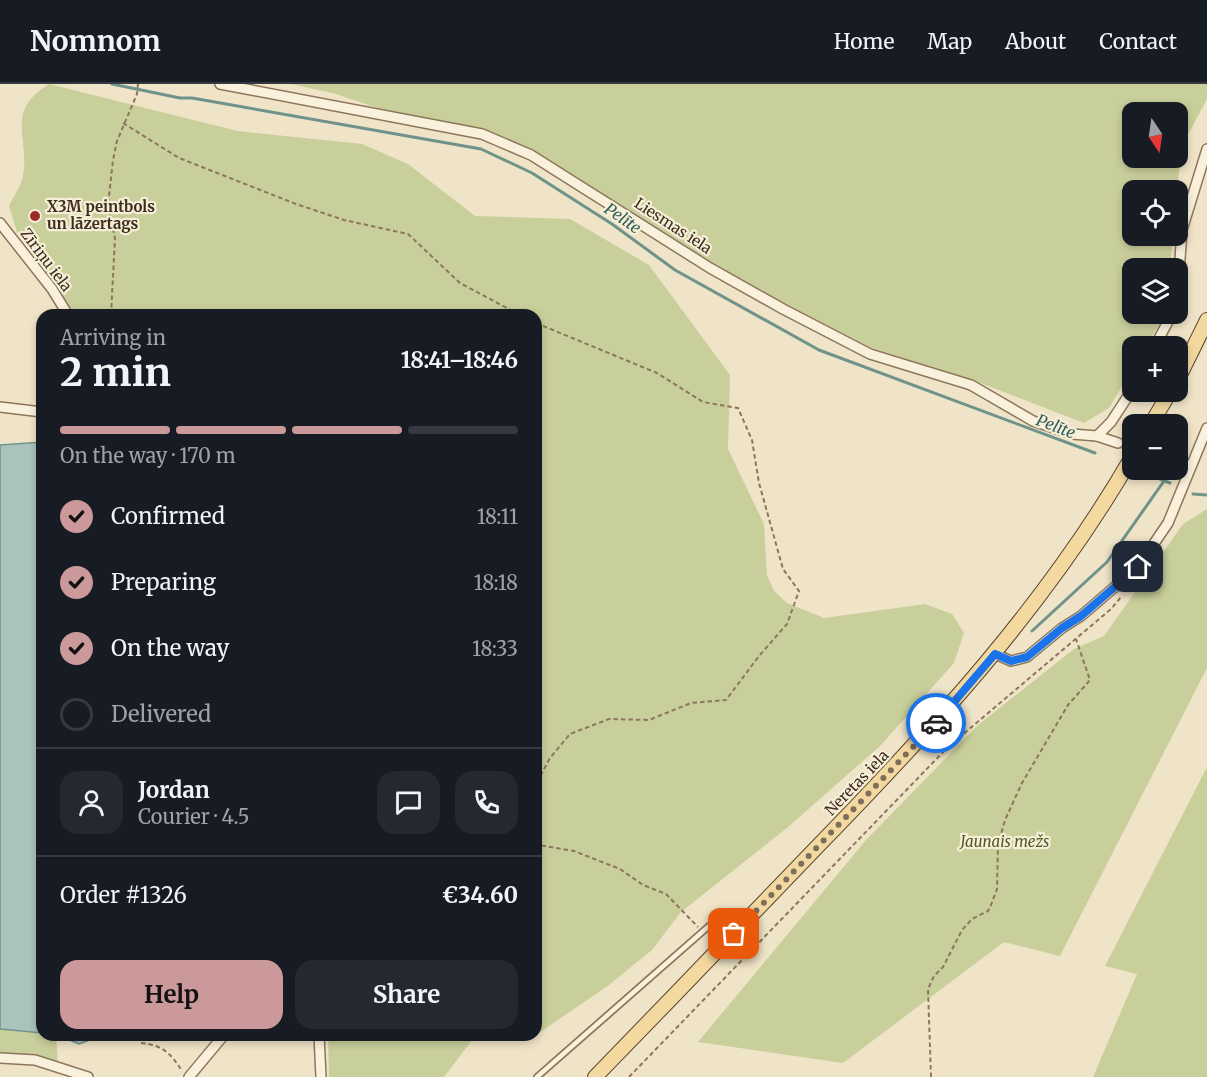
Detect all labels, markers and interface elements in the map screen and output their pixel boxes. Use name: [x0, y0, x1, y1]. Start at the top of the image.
text: Nomnom: [30, 23, 161, 59]
text: Home: [834, 28, 894, 55]
text: Map: [927, 28, 972, 55]
text: About: [1005, 28, 1066, 55]
text: Contact: [1099, 28, 1177, 55]
north arrow: [1122, 102, 1188, 168]
map controls: [1122, 102, 1188, 480]
button: locate: [1122, 180, 1188, 246]
street label: Liesmas iela: [631, 194, 716, 258]
place label: X3M peintbols un lāzertags: [47, 197, 155, 233]
water label: Pelīte: [601, 198, 645, 238]
marker: X3M peintbols un lāzertags: [28, 209, 42, 223]
street label: Zīriņu iela: [16, 224, 76, 296]
button: layers: [1122, 258, 1188, 324]
text: Arriving in: [60, 325, 166, 350]
button: +: [1122, 336, 1188, 402]
text: 18:41–18:46: [401, 346, 518, 374]
text: 2 min: [60, 348, 171, 397]
water label: Pelīte: [1034, 409, 1078, 443]
button: −: [1122, 414, 1188, 480]
text: On the way · 170 m: [60, 443, 236, 468]
icon: check: [60, 500, 93, 533]
text: Confirmed: [111, 502, 225, 530]
text: 18:11: [477, 504, 518, 529]
pin: [1112, 541, 1163, 592]
icon: home: [1121, 550, 1154, 583]
icon: check: [60, 566, 93, 599]
text: Preparing: [111, 568, 216, 596]
text: 18:18: [474, 570, 518, 595]
icon: check: [60, 632, 93, 665]
text: On the way: [111, 634, 229, 662]
text: 18:33: [472, 636, 518, 661]
courier: [906, 693, 966, 753]
text: Delivered: [111, 700, 211, 728]
icon: car: [920, 707, 953, 740]
street label: Neretas iela: [821, 746, 893, 819]
button: person: [60, 771, 123, 834]
button: chat: [377, 771, 440, 834]
button: phone: [455, 771, 518, 834]
text: Jordan: [138, 776, 210, 804]
text: Courier · 4.5: [138, 804, 250, 829]
park label: Jaunais mežs: [959, 832, 1049, 851]
text: Order #1326: [60, 881, 187, 909]
text: €34.60: [442, 881, 518, 909]
pin: [708, 908, 759, 959]
icon: bag: [717, 917, 750, 950]
button: Help: [60, 960, 283, 1029]
button: Share: [295, 960, 518, 1029]

